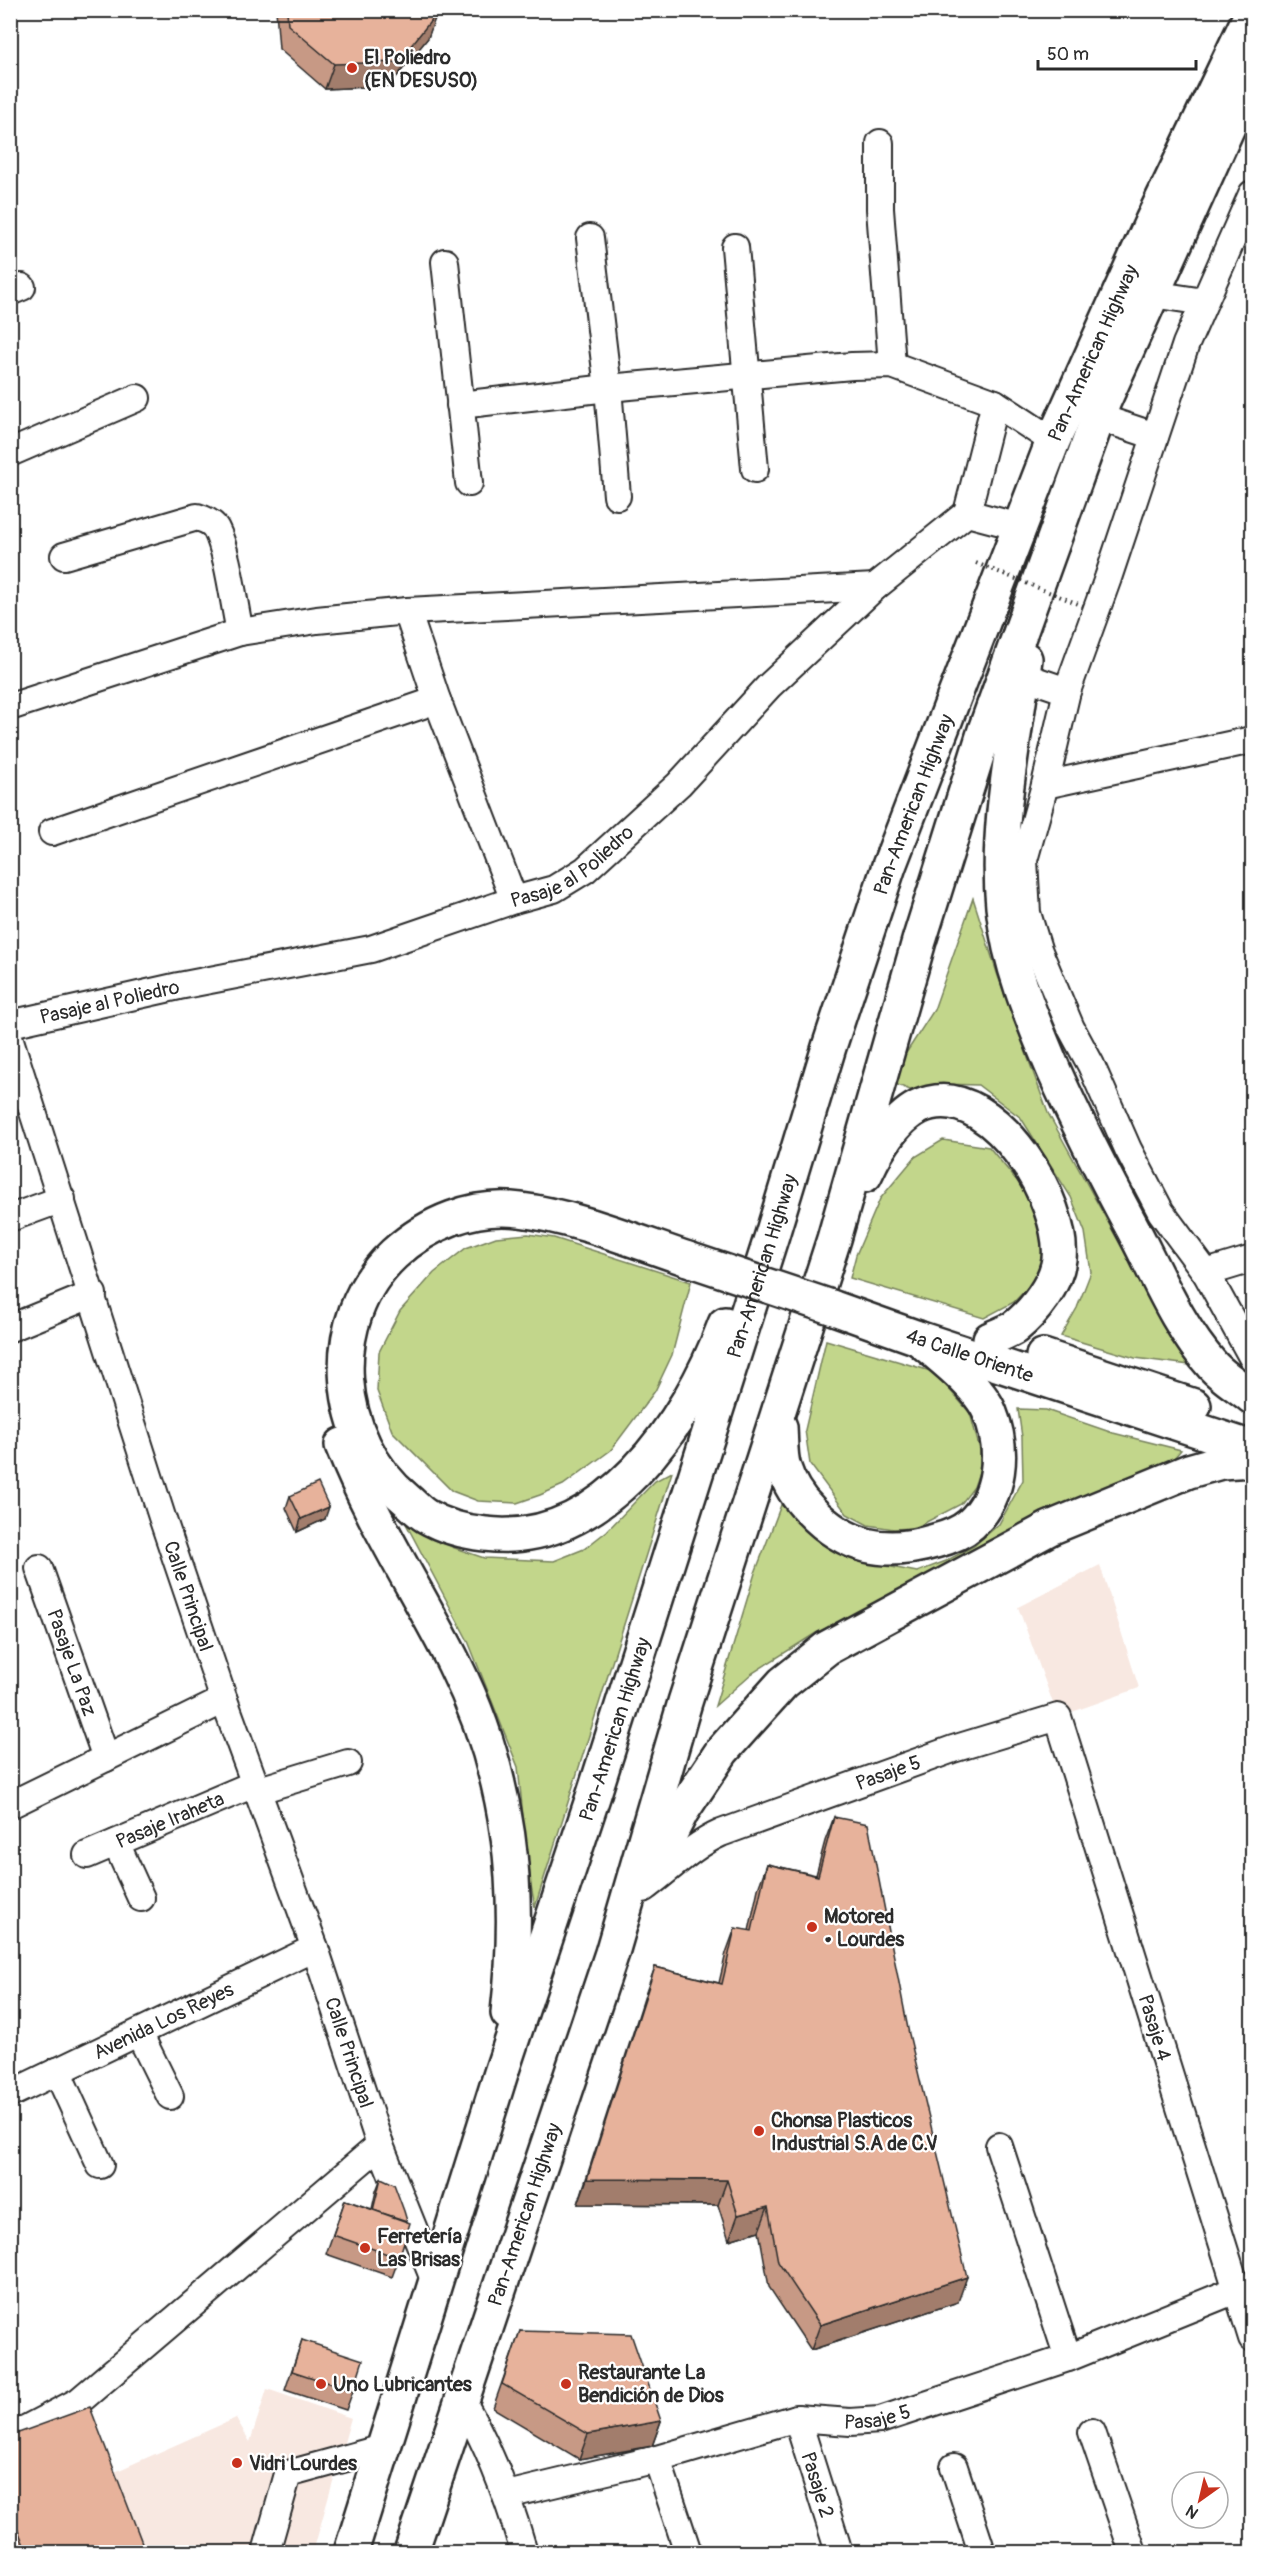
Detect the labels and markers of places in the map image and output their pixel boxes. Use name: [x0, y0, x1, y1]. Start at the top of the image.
place label: El Poliedro (EN DESUSO): [364, 45, 478, 93]
marker: El Poliedro (EN DESUSO): [345, 61, 359, 75]
place label: Motored • Lourdes: [824, 1904, 904, 1952]
marker: Motored • Lourdes: [805, 1920, 819, 1934]
place label: Chonsa Plasticos Industrial S.A de C.V: [771, 2108, 938, 2156]
marker: Chonsa Plasticos Industrial S.A de C.V: [752, 2124, 766, 2138]
place label: Ferretería Las Brisas: [377, 2224, 462, 2272]
marker: Ferretería Las Brisas: [358, 2241, 372, 2255]
place label: Restaurante La Bendición de Dios: [578, 2360, 724, 2408]
place label: Uno Lubricantes: [333, 2372, 472, 2397]
marker: Uno Lubricantes: [314, 2377, 328, 2391]
marker: Restaurante La Bendición de Dios: [559, 2377, 573, 2391]
place label: Vidri Lourdes: [249, 2451, 357, 2476]
marker: Vidri Lourdes: [230, 2456, 244, 2470]

